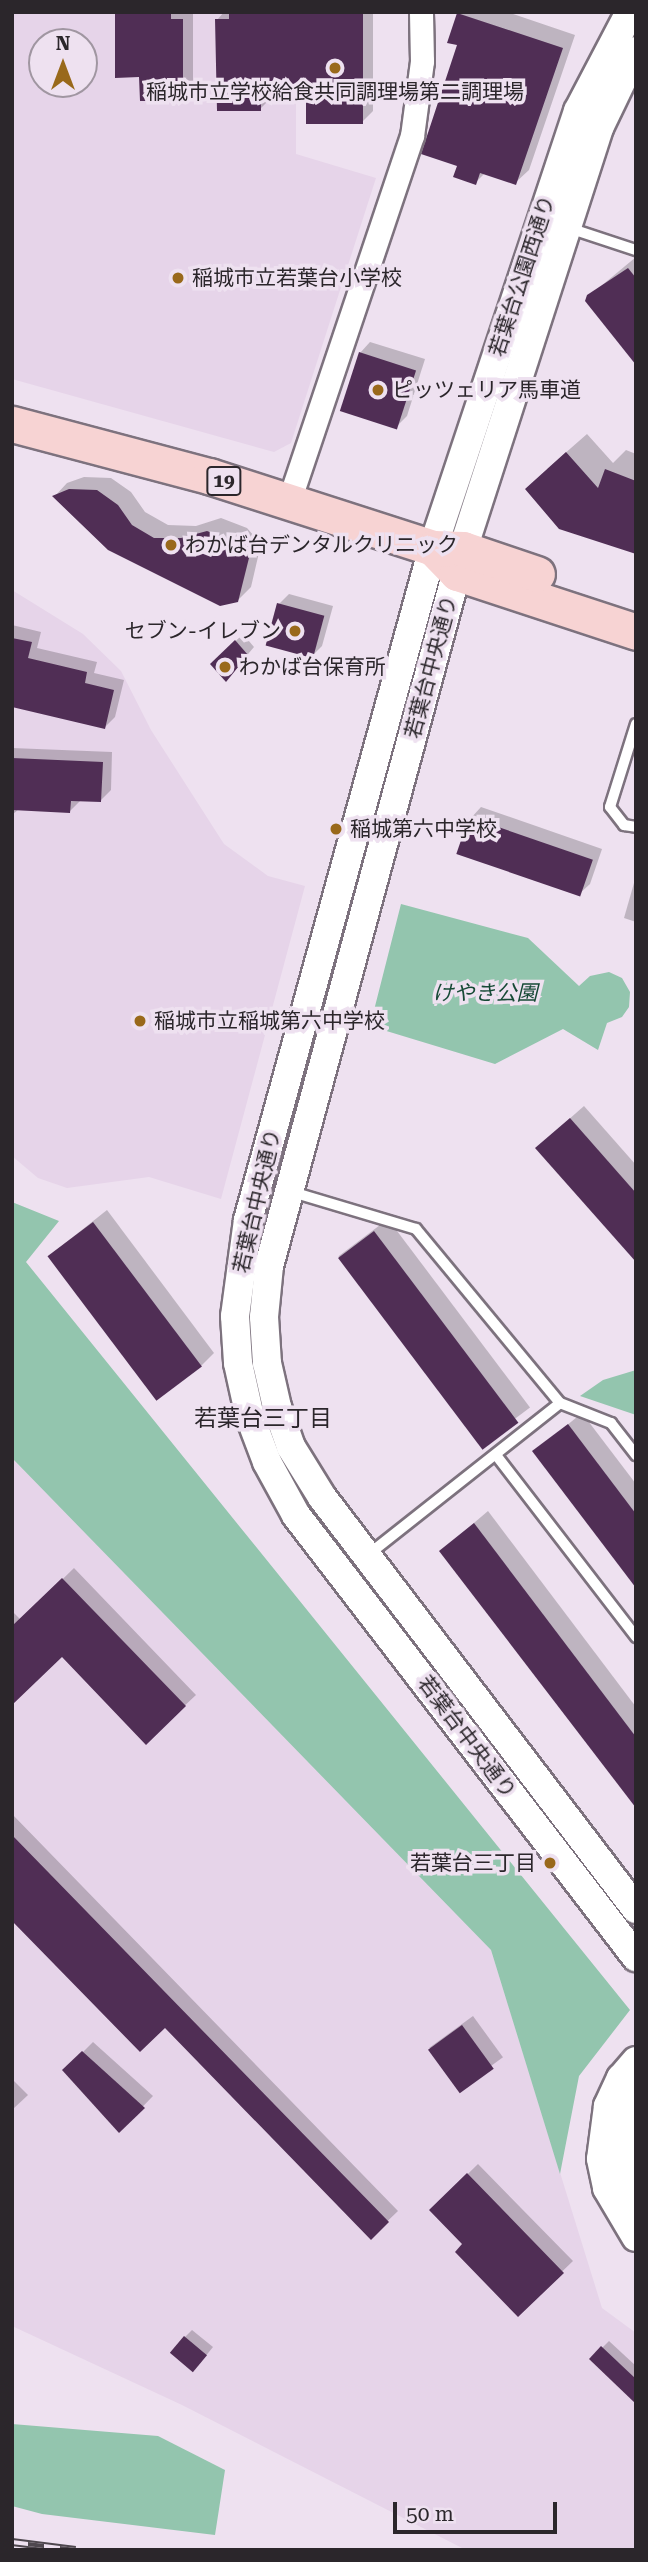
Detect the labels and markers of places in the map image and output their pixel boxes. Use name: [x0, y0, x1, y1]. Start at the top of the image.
marker: 稲城市立学校給食共同調理場第二調理場: [327, 60, 343, 76]
place label: 稲城市立学校給食共同調理場第二調理場: [146, 79, 524, 105]
place label: 稲城市立若葉台小学校: [192, 265, 402, 291]
marker: 稲城市立若葉台小学校: [170, 270, 186, 286]
place label: ピッツェリア馬車道: [392, 377, 581, 403]
marker: ピッツェリア馬車道: [370, 382, 386, 398]
place label: わかば台デンタルクリニック: [185, 532, 458, 558]
marker: わかば台デンタルクリニック: [163, 537, 179, 553]
place label: セブン-イレブン: [125, 618, 281, 644]
marker: セブン-イレブン: [287, 623, 303, 639]
place label: わかば台保育所: [239, 654, 386, 680]
marker: わかば台保育所: [217, 659, 233, 675]
place label: 稲城第六中学校: [350, 816, 497, 842]
marker: 稲城第六中学校: [328, 821, 344, 837]
place label: 稲城市立稲城第六中学校: [154, 1008, 385, 1034]
marker: 稲城市立稲城第六中学校: [132, 1013, 148, 1029]
place label: 若葉台三丁目: [410, 1850, 536, 1876]
marker: 若葉台三丁目: [542, 1855, 558, 1871]

